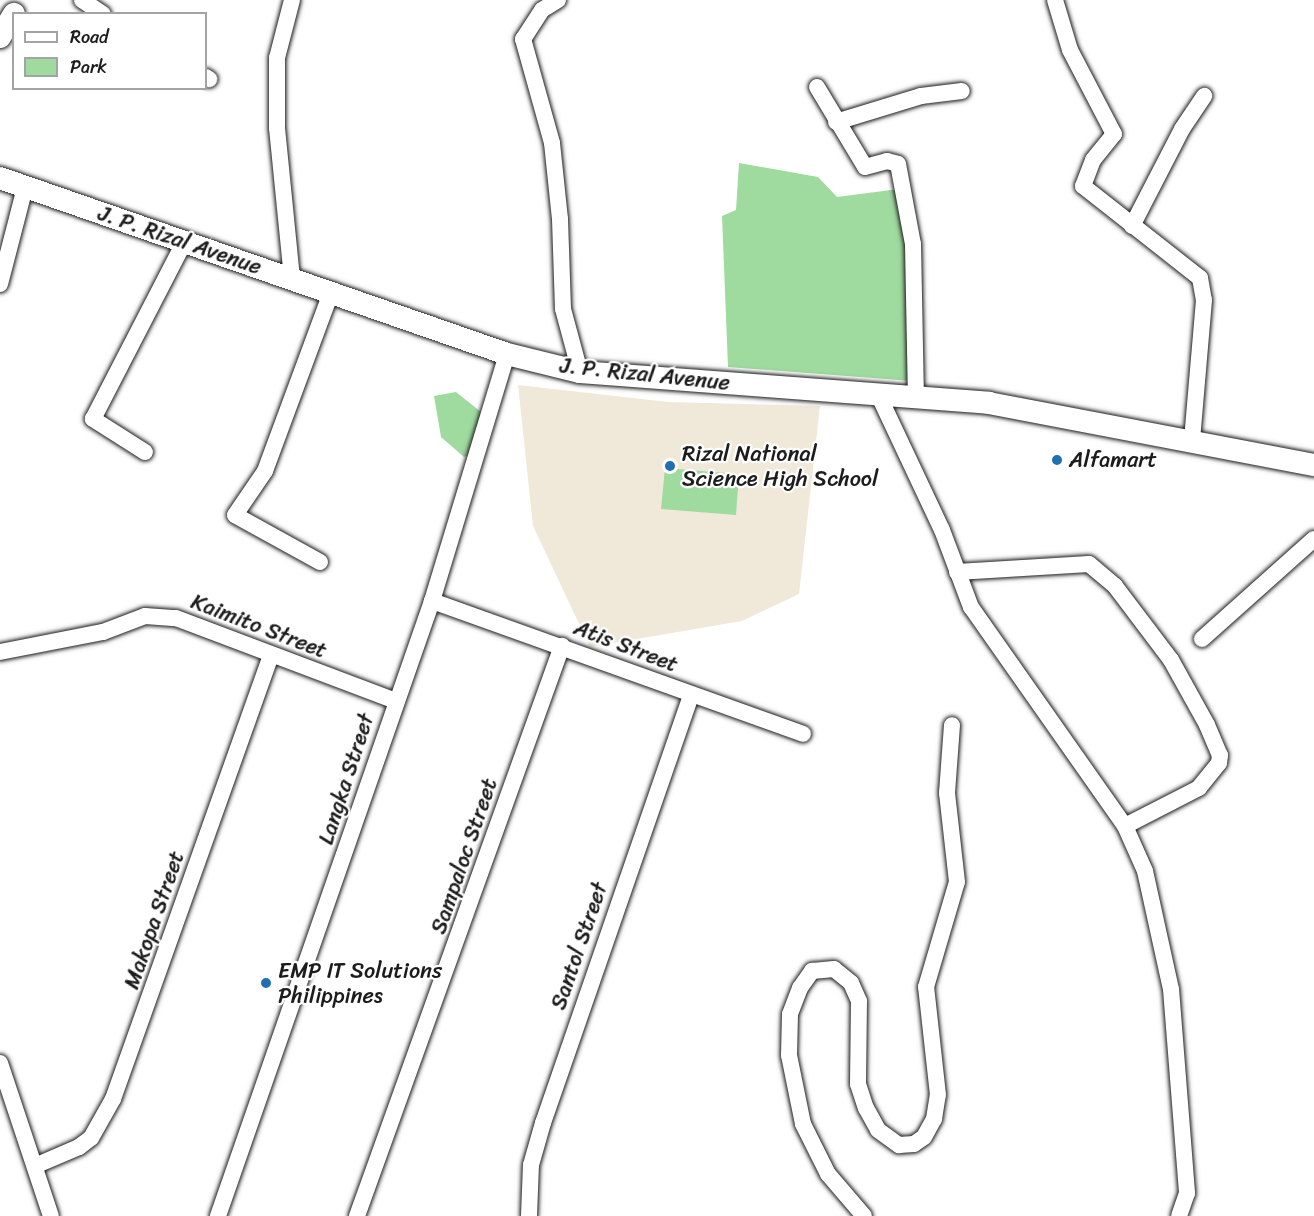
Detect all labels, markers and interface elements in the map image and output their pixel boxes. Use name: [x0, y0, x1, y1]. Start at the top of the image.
legend: [12, 12, 207, 90]
text: Road: [70, 21, 109, 53]
text: Park: [70, 51, 107, 83]
street label: J. P. Rizal Avenue: [96, 200, 264, 280]
street label: J. P. Rizal Avenue: [559, 352, 731, 396]
place label: Rizal National Science High School: [682, 440, 878, 492]
place label: Alfamart: [1069, 447, 1157, 473]
marker: Alfamart: [1050, 453, 1064, 467]
marker: Rizal National Science High School: [663, 459, 677, 473]
street label: Kaimito Street: [187, 588, 331, 664]
street label: Atis Street: [570, 614, 682, 678]
street label: Langka Street: [312, 710, 380, 848]
street label: Sampaloc Street: [425, 775, 503, 937]
street label: Makopa Street: [118, 848, 190, 992]
street label: Santol Street: [545, 879, 613, 1013]
place label: EMP IT Solutions Philippines: [278, 957, 445, 1008]
marker: EMP IT Solutions Philippines: [259, 976, 273, 990]

